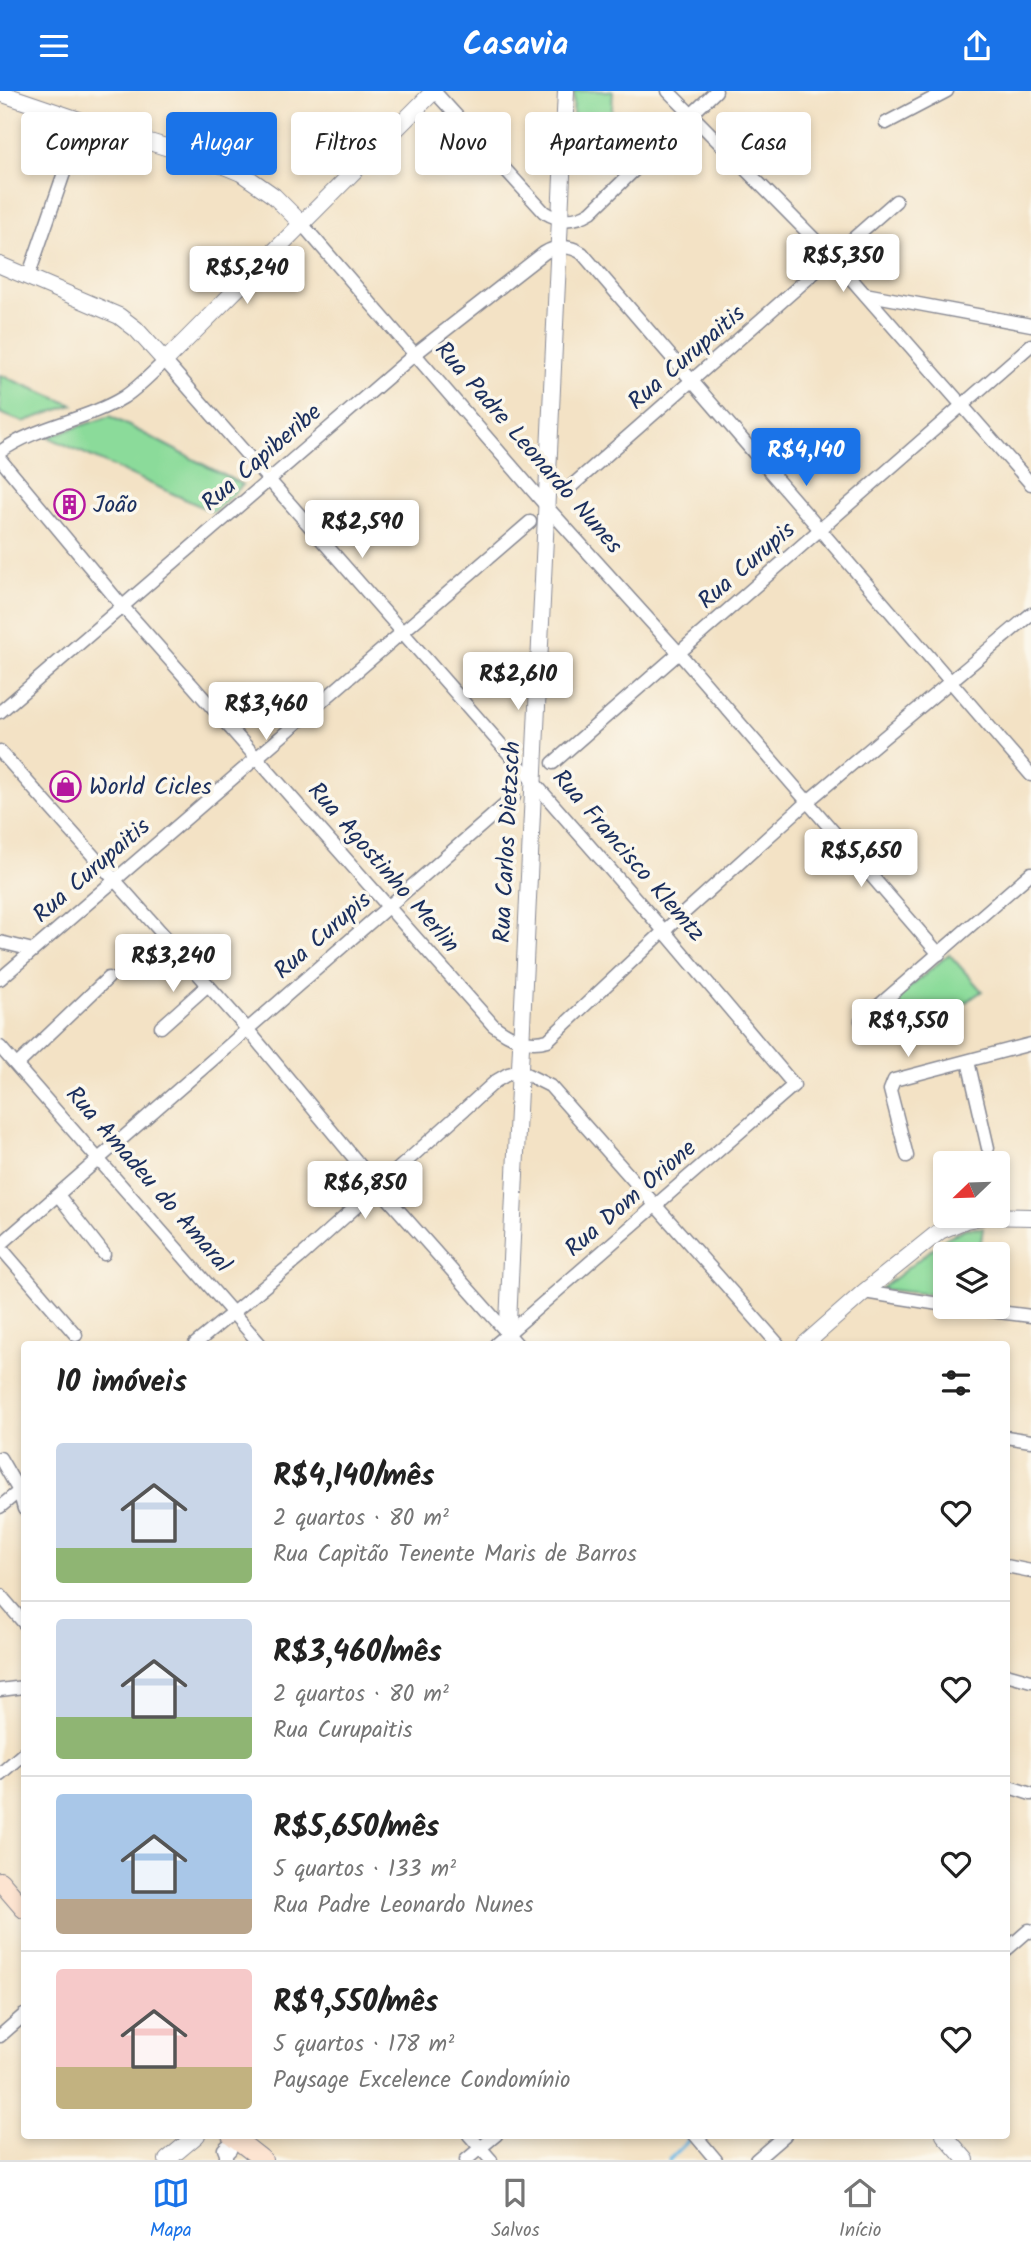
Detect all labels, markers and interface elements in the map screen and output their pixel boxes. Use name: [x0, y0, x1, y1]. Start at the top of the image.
text: Casavia: [463, 20, 568, 71]
icon: menu: [35, 27, 73, 65]
icon: share: [958, 27, 996, 65]
chip: Comprar: [21, 112, 152, 175]
chip: Alugar: [166, 112, 277, 175]
chip: Filtros: [291, 112, 401, 175]
chip: Novo: [415, 112, 511, 175]
chip: Apartamento: [525, 112, 702, 175]
chip: Casa: [716, 112, 811, 175]
pin: R$5,350: [778, 235, 908, 294]
text: R$5,350: [802, 239, 884, 275]
pin: R$5,240: [182, 247, 312, 306]
text: R$5,240: [206, 251, 288, 287]
street label: Rua Curupaitis: [619, 296, 755, 420]
street label: Rua Padre Leonardo Nunes: [424, 333, 632, 563]
street label: Rua Capiberibe: [193, 394, 331, 522]
pin: R$4,140: [741, 429, 871, 488]
text: R$4,140: [767, 433, 845, 469]
place label: João: [93, 486, 137, 525]
building icon: João: [53, 488, 87, 522]
pin: R$2,590: [297, 501, 427, 560]
text: R$2,590: [321, 505, 403, 541]
street label: Rua Curupis: [689, 512, 805, 620]
pin: R$2,610: [453, 653, 583, 712]
text: R$2,610: [479, 657, 557, 693]
pin: R$3,460: [201, 683, 331, 742]
text: R$3,460: [225, 687, 307, 723]
street label: Rua Carlos Dietzsch: [483, 740, 533, 944]
street label: Rua Francisco Klemtz: [542, 761, 714, 951]
place label: World Cicles: [89, 768, 212, 807]
shop icon: World Cicles: [49, 770, 83, 804]
street label: Rua Agostinho Merlin: [297, 773, 469, 963]
street label: Rua Curupaitis: [24, 809, 160, 933]
pin: R$5,650: [796, 829, 926, 889]
text: R$5,650: [820, 834, 902, 870]
street label: Rua Curupis: [265, 882, 381, 990]
pin: R$3,240: [108, 935, 238, 994]
text: R$3,240: [131, 939, 215, 975]
pin: R$9,550: [843, 999, 973, 1059]
text: R$9,550: [868, 1004, 948, 1040]
street label: Rua Amadeu do Amaral: [55, 1077, 241, 1283]
street label: Rua Dom Orione: [556, 1130, 706, 1268]
north arrow: [933, 1151, 1010, 1229]
map controls: [933, 1151, 1010, 1319]
pin: R$6,850: [300, 1161, 430, 1221]
text: R$6,850: [324, 1166, 406, 1202]
button: layers: [933, 1242, 1010, 1319]
text: 10 imóveis: [56, 1359, 187, 1407]
icon: filters: [937, 1364, 975, 1402]
text: R$4,140/mês: [273, 1453, 434, 1501]
icon: home: [112, 1471, 196, 1555]
icon: heart: [937, 1494, 975, 1532]
text: 2 quartos · 80 m²: [273, 1501, 449, 1537]
text: Rua Capitão Tenente Maris de Barros: [273, 1537, 637, 1573]
text: R$3,460/mês: [273, 1629, 442, 1677]
icon: home: [112, 1647, 196, 1731]
icon: heart: [937, 1670, 975, 1708]
text: 2 quartos · 80 m²: [273, 1677, 449, 1713]
text: Rua Curupaitis: [273, 1713, 412, 1749]
text: R$5,650/mês: [273, 1804, 439, 1852]
icon: home: [112, 1822, 196, 1906]
icon: heart: [937, 1845, 975, 1883]
text: 5 quartos · 133 m²: [273, 1852, 456, 1888]
text: Rua Padre Leonardo Nunes: [273, 1888, 534, 1924]
text: R$9,550/mês: [273, 1979, 438, 2027]
icon: home: [112, 1997, 196, 2081]
icon: heart: [937, 2020, 975, 2058]
text: 5 quartos · 178 m²: [273, 2027, 454, 2063]
text: Paysage Excelence Condomínio: [273, 2063, 570, 2099]
tab: Mapa: [150, 2174, 192, 2246]
tab: Salvos: [491, 2174, 540, 2246]
tab: Início: [839, 2174, 881, 2246]

